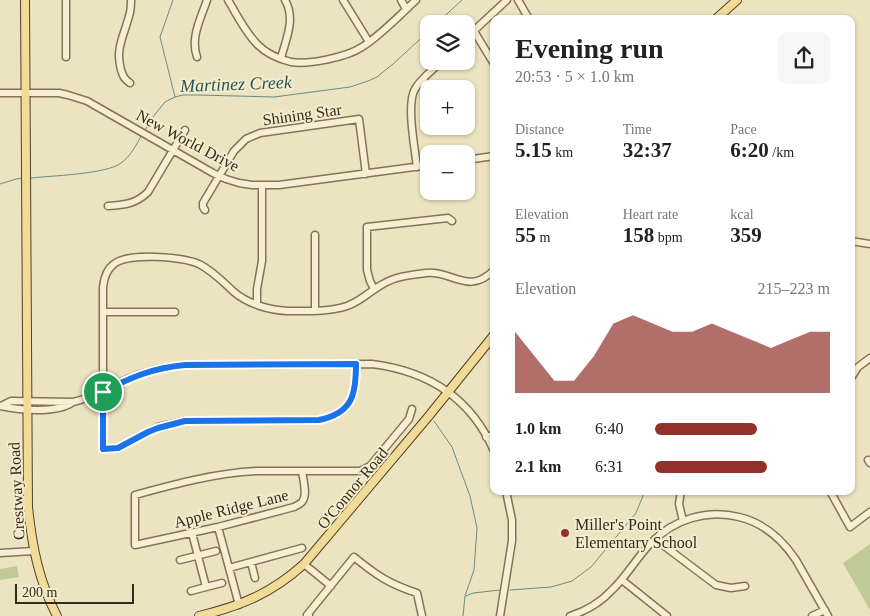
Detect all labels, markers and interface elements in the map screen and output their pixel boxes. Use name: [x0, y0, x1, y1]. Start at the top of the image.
map controls: [420, 15, 475, 200]
button: layers: [420, 15, 475, 70]
button: share: [778, 32, 830, 84]
text: Evening run: [515, 33, 664, 64]
text: 20:53 · 5 × 1.0 km: [515, 68, 634, 85]
water label: Martinez Creek: [179, 72, 293, 96]
button: +: [420, 80, 475, 135]
street label: Shining Star: [261, 100, 343, 129]
street label: New World Drive: [133, 106, 242, 175]
text: Distance: [515, 122, 564, 137]
text: Time: [623, 122, 652, 137]
text: Pace: [730, 122, 757, 137]
text: 5.15: [515, 138, 552, 162]
text: 32:37: [623, 138, 672, 162]
text: 6:20: [730, 138, 769, 162]
button: −: [420, 145, 475, 200]
text: km: [552, 145, 573, 160]
text: /km: [769, 145, 794, 160]
text: Elevation: [515, 207, 569, 222]
text: Heart rate: [623, 207, 678, 222]
text: kcal: [730, 207, 754, 222]
text: 55: [515, 223, 536, 247]
text: 158: [623, 223, 654, 247]
text: 359: [730, 223, 762, 247]
text: m: [536, 230, 550, 245]
text: bpm: [654, 230, 683, 245]
text: Elevation: [515, 280, 576, 297]
text: 215–223 m: [758, 280, 830, 297]
pin: [82, 371, 124, 413]
icon: arrive: [89, 378, 117, 406]
text: 1.0 km: [515, 420, 561, 437]
text: 6:40: [595, 420, 623, 437]
street label: Crestway Road: [5, 441, 29, 540]
street label: O'Connor Road: [314, 444, 391, 532]
text: 2.1 km: [515, 458, 561, 475]
text: 6:31: [595, 458, 623, 475]
street label: Apple Ridge Lane: [172, 486, 290, 532]
place label: Miller's Point Elementary School: [575, 516, 698, 552]
marker: Miller's Point Elementary School: [559, 527, 571, 539]
scale bar: [15, 581, 134, 604]
text: 200 m: [22, 585, 57, 600]

